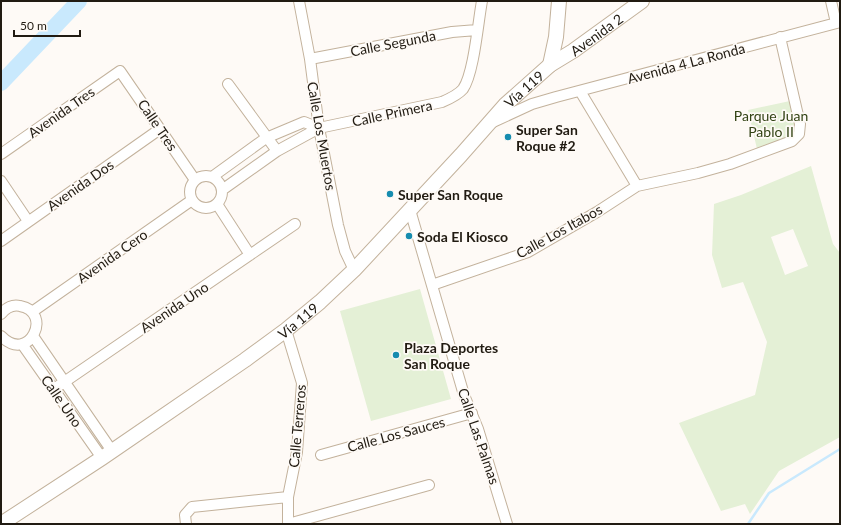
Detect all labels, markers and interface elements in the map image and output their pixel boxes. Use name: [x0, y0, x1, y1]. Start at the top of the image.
street label: Avenida 2: [566, 9, 626, 59]
scale bar: [14, 12, 80, 38]
text: 50 m: [20, 18, 47, 33]
street label: Calle Segunda: [349, 26, 437, 60]
street label: Avenida 4 La Ronda: [625, 39, 747, 87]
street label: Vía 119: [500, 66, 547, 111]
street label: Calle Los Muertos: [304, 80, 340, 192]
street label: Avenida Tres: [24, 83, 98, 141]
street label: Calle Tres: [135, 96, 181, 154]
street label: Calle Primera: [350, 96, 434, 130]
park label: Parque Juan Pablo II: [734, 107, 808, 140]
place label: Super San Roque #2: [516, 121, 578, 154]
marker: Super San Roque #2: [503, 132, 513, 142]
street label: Avenida Dos: [43, 156, 117, 214]
place label: Super San Roque: [398, 186, 504, 203]
marker: Super San Roque: [385, 189, 395, 199]
street label: Calle Los Itabos: [513, 200, 605, 262]
street label: Avenida Cero: [73, 225, 151, 287]
place label: Soda El Kiosco: [417, 228, 508, 245]
marker: Soda El Kiosco: [404, 231, 414, 241]
street label: Avenida Uno: [137, 278, 211, 336]
street label: Vía 119: [274, 299, 321, 342]
place label: Plaza Deportes San Roque: [404, 339, 498, 372]
marker: Plaza Deportes San Roque: [391, 350, 401, 360]
street label: Calle Uno: [38, 372, 86, 430]
street label: Calle Terreros: [285, 384, 309, 468]
street label: Calle Las Palmas: [455, 386, 503, 486]
street label: Calle Los Sauces: [345, 413, 447, 455]

